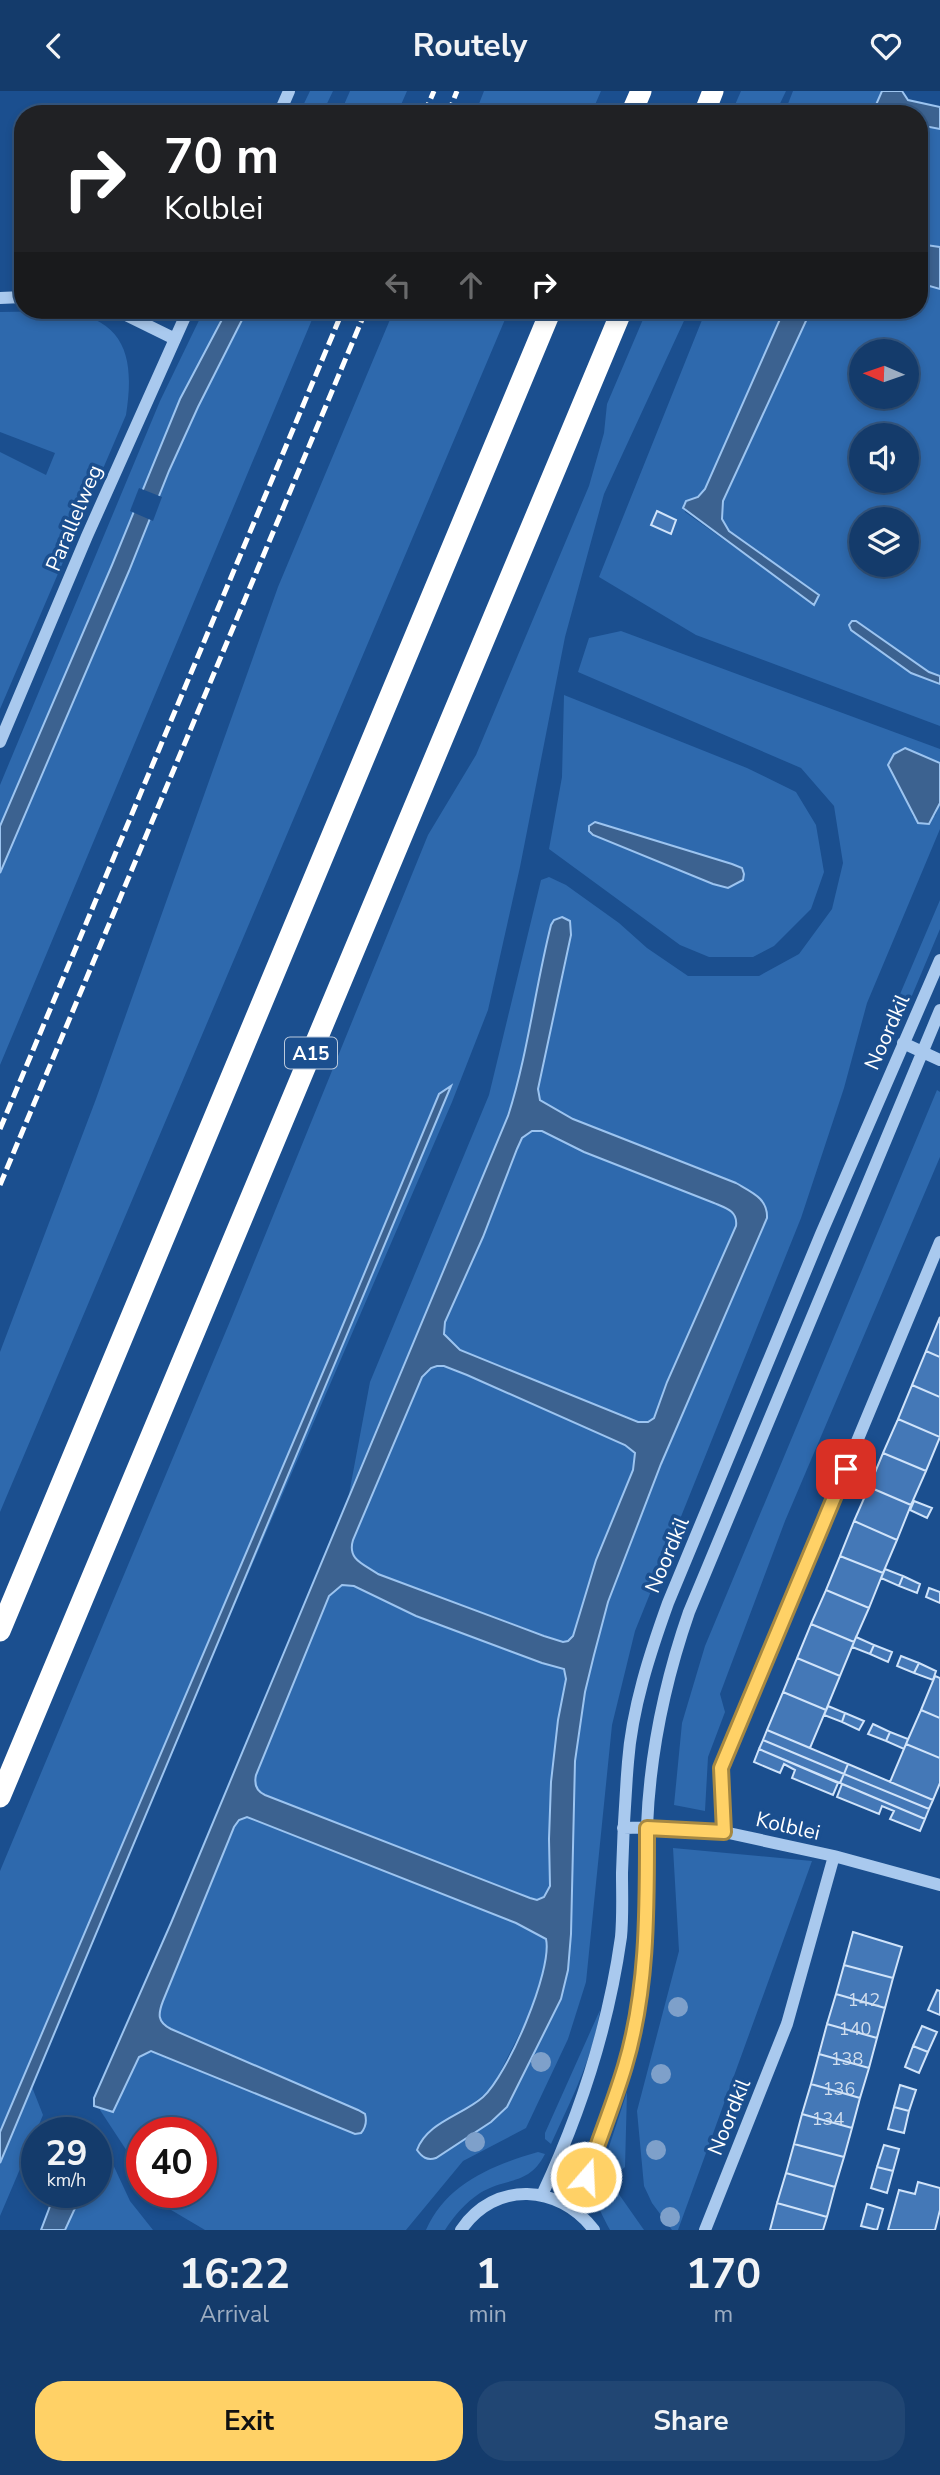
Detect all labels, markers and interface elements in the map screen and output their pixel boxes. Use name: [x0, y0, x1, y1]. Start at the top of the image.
text: Routely: [413, 24, 527, 67]
icon: back: [35, 27, 73, 65]
icon: heart: [867, 27, 905, 65]
text: 70 m: [164, 123, 279, 190]
icon: right: [49, 133, 140, 224]
text: Kolblei: [164, 187, 263, 230]
icon: left: [379, 266, 417, 304]
icon: ahead: [452, 266, 490, 304]
icon: right: [525, 266, 563, 304]
north arrow: [849, 339, 919, 409]
map controls: [849, 339, 919, 577]
button: sound: [849, 423, 919, 493]
street label: Parallelweg: [39, 461, 109, 575]
button: layers: [849, 507, 919, 577]
street label: Noordkil: [858, 989, 916, 1074]
road number: A15: [285, 1037, 337, 1069]
pin: [816, 1439, 876, 1499]
icon: arrive: [827, 1450, 865, 1488]
street label: Noordkil: [638, 1512, 696, 1597]
street label: Kolblei: [753, 1805, 823, 1847]
house number: 142: [848, 1988, 880, 2012]
house number: 140: [839, 2017, 871, 2041]
house number: 138: [831, 2047, 863, 2071]
street label: Noordkil: [701, 2074, 757, 2159]
house number: 136: [823, 2077, 855, 2101]
house number: 134: [812, 2107, 844, 2131]
speed limit sign: 40: [126, 2117, 217, 2208]
text: 29: [45, 2130, 88, 2177]
position arrow: [549, 2140, 623, 2214]
text: km/h: [47, 2168, 86, 2192]
text: 16:22: [179, 2246, 290, 2303]
text: 1: [475, 2246, 500, 2303]
text: 170: [686, 2246, 761, 2303]
text: Arrival: [200, 2299, 269, 2330]
text: min: [469, 2299, 507, 2330]
text: m: [714, 2299, 733, 2330]
button: Exit: [35, 2381, 463, 2461]
button: Share: [477, 2381, 905, 2461]

